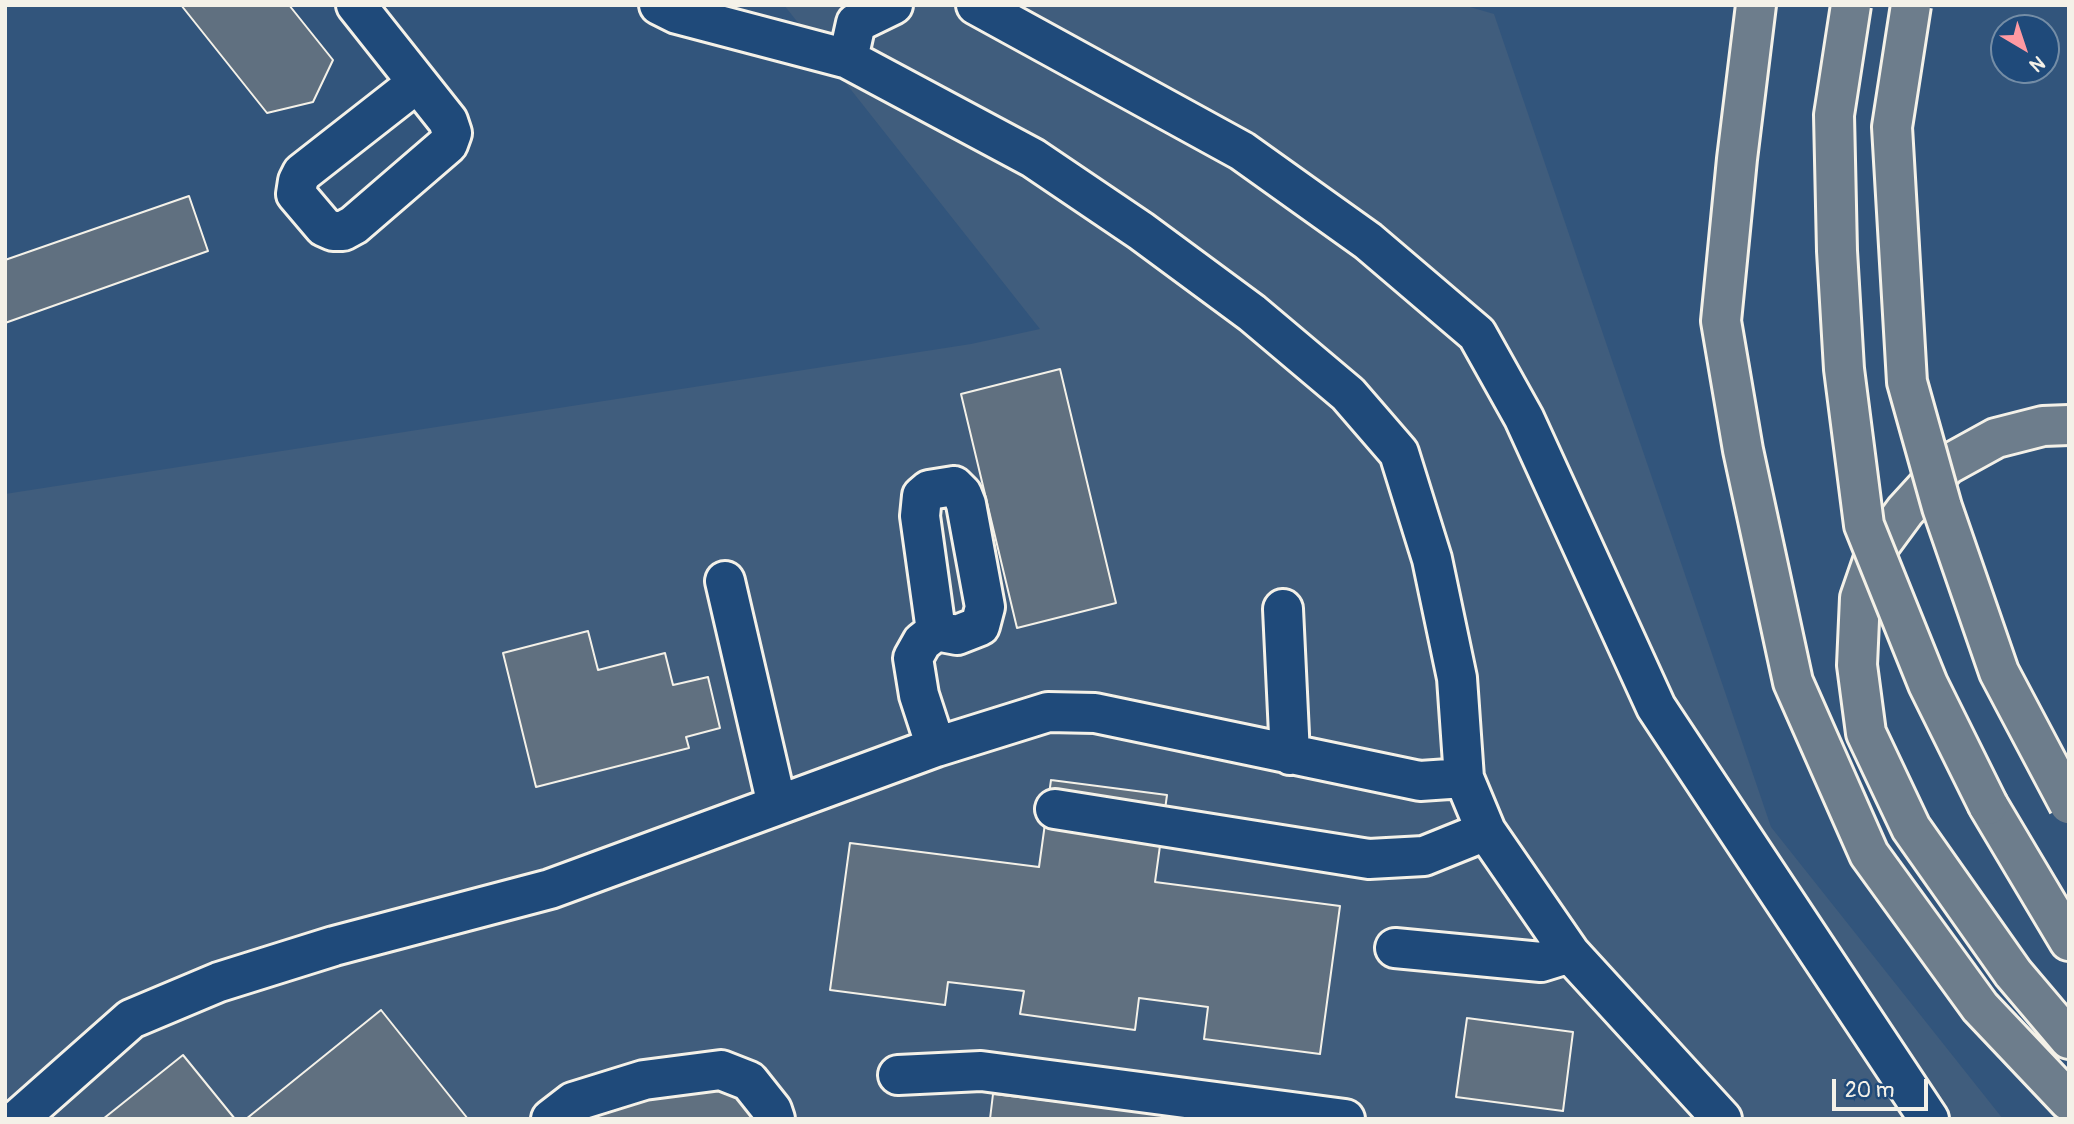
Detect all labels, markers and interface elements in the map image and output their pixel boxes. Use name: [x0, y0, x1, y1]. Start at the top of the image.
north arrow: [1990, 14, 2060, 84]
text: N: [2024, 50, 2050, 77]
scale bar: [1836, 1064, 1932, 1108]
text: 20 m: [1845, 1077, 1894, 1104]

